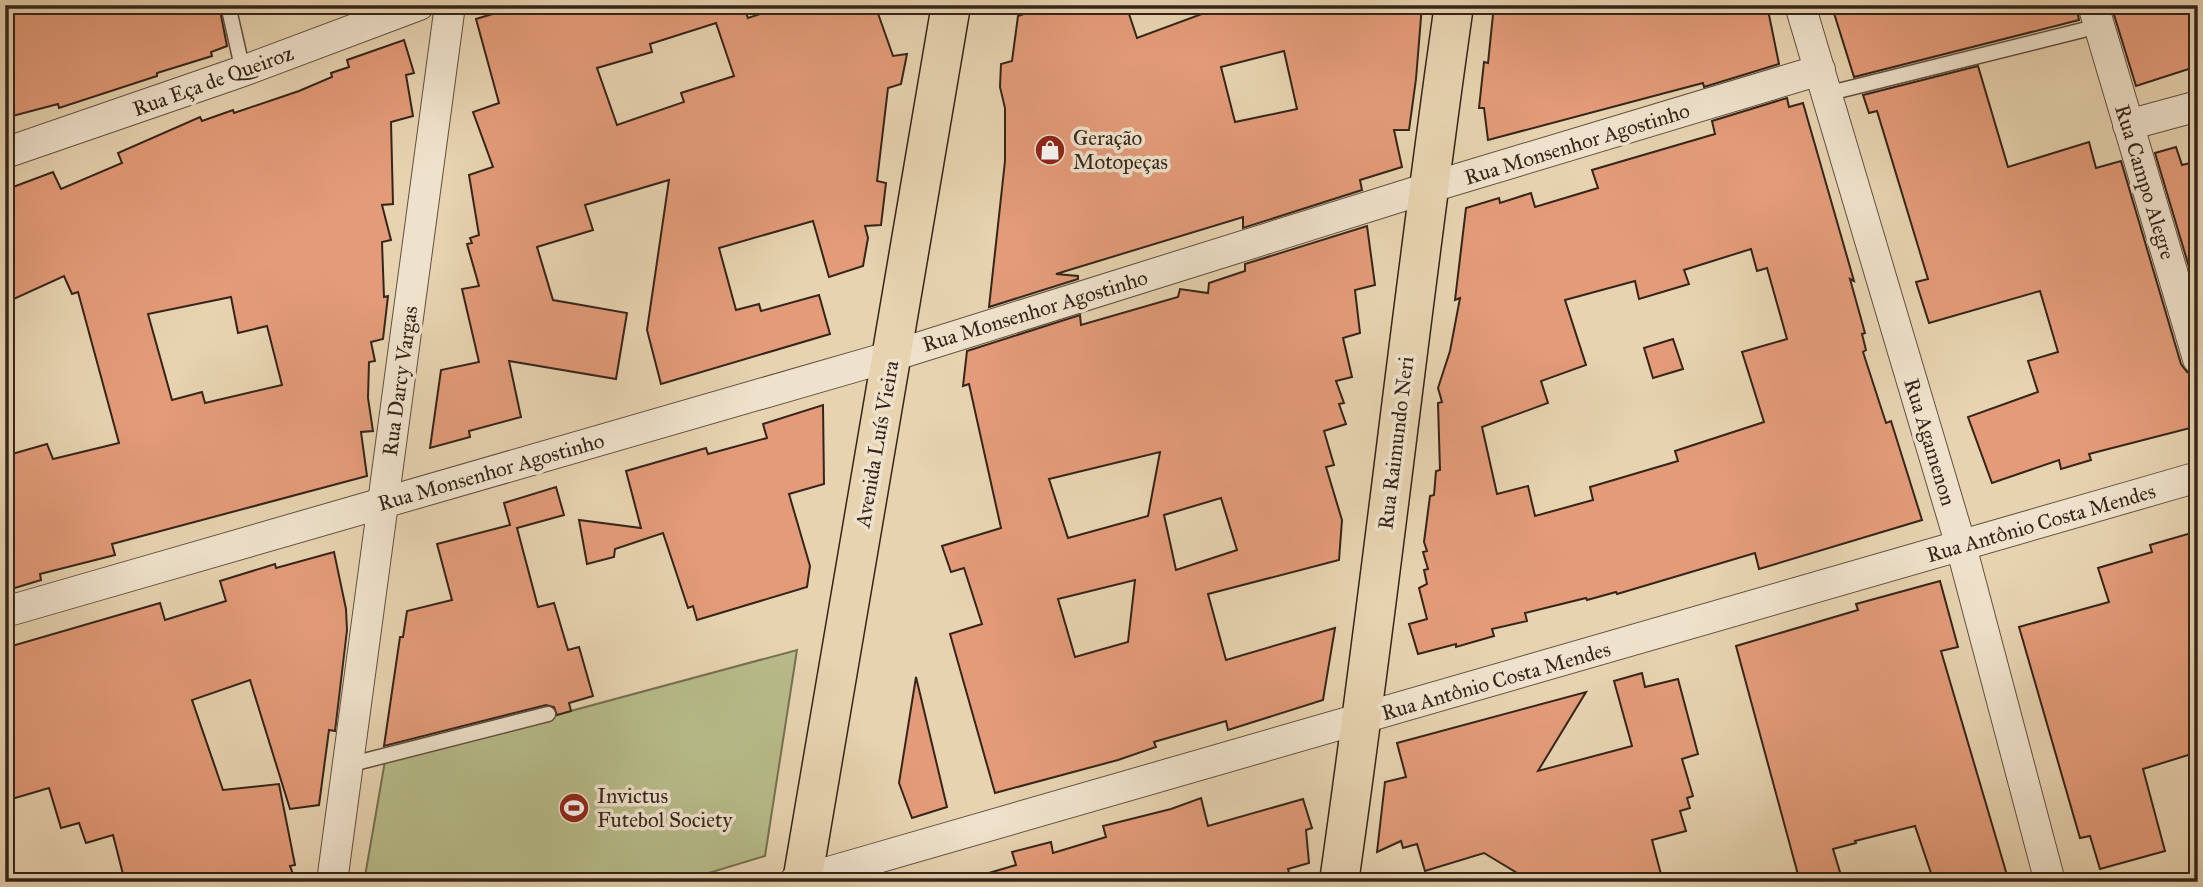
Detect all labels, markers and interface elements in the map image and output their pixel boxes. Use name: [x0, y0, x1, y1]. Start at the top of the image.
street label: Rua Eça de Queiroz: [129, 40, 297, 122]
street label: Rua Monsenhor Agostinho: [1461, 97, 1693, 191]
street label: Rua Campo Alegre: [2109, 101, 2181, 263]
place label: Geração Motopeças: [1073, 125, 1168, 175]
shop icon: Geração Motopeças: [1033, 133, 1067, 167]
street label: Rua Monsenhor Agostinho: [919, 264, 1151, 358]
street label: Rua Darcy Vargas: [377, 304, 423, 458]
street label: Rua Raimundo Neri: [1372, 355, 1420, 531]
street label: Avenida Luís Vieira: [849, 358, 905, 530]
street label: Rua Agamenon: [1898, 375, 1962, 509]
street label: Rua Monsenhor Agostinho: [375, 427, 607, 517]
street label: Rua Antônio Costa Mendes: [1923, 478, 2159, 568]
street label: Rua Antônio Costa Mendes: [1378, 636, 1614, 726]
place label: Invictus Futebol Society: [597, 783, 733, 833]
sports icon: Invictus Futebol Society: [557, 791, 591, 825]

